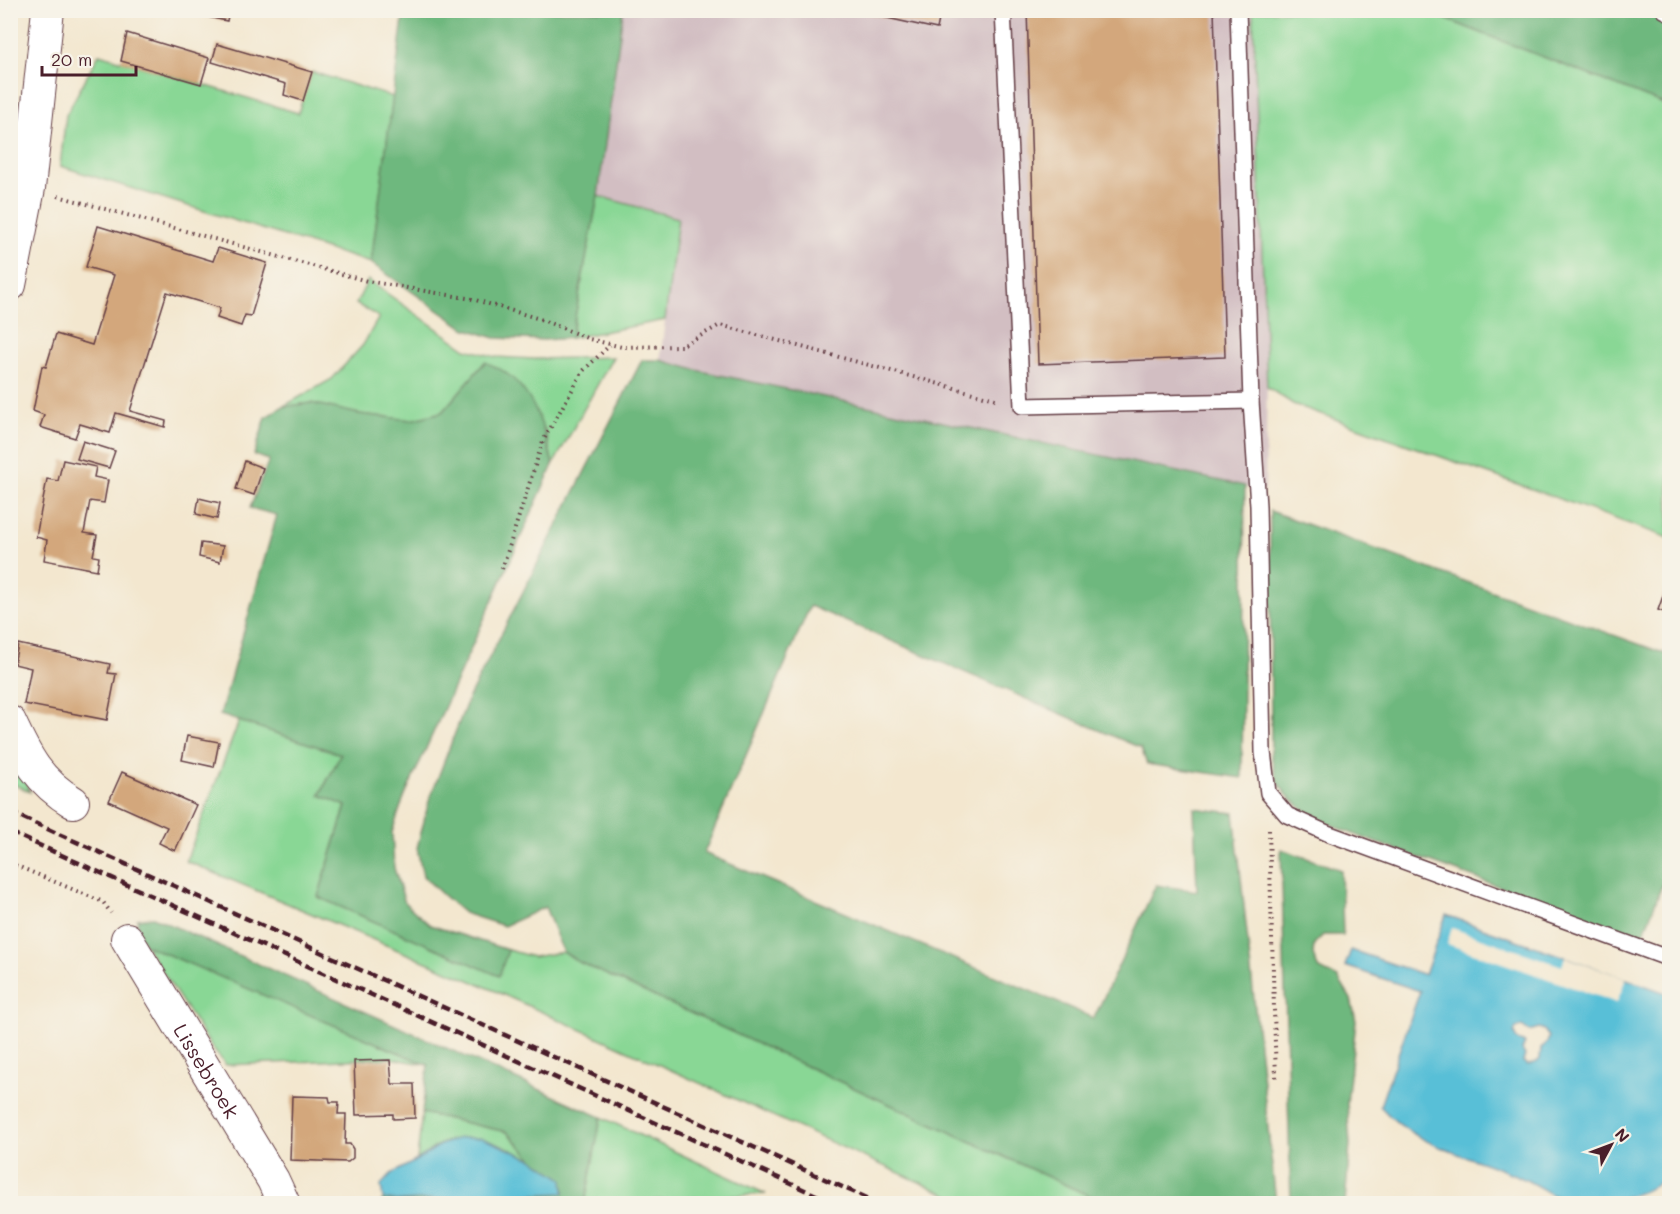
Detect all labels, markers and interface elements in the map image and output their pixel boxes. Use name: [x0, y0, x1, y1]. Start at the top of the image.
scale bar: [42, 39, 136, 77]
text: 20 m: [51, 47, 92, 71]
street label: Lissebroek: [168, 1019, 245, 1123]
north arrow: [1581, 1115, 1641, 1175]
text: N: [1611, 1123, 1635, 1146]

